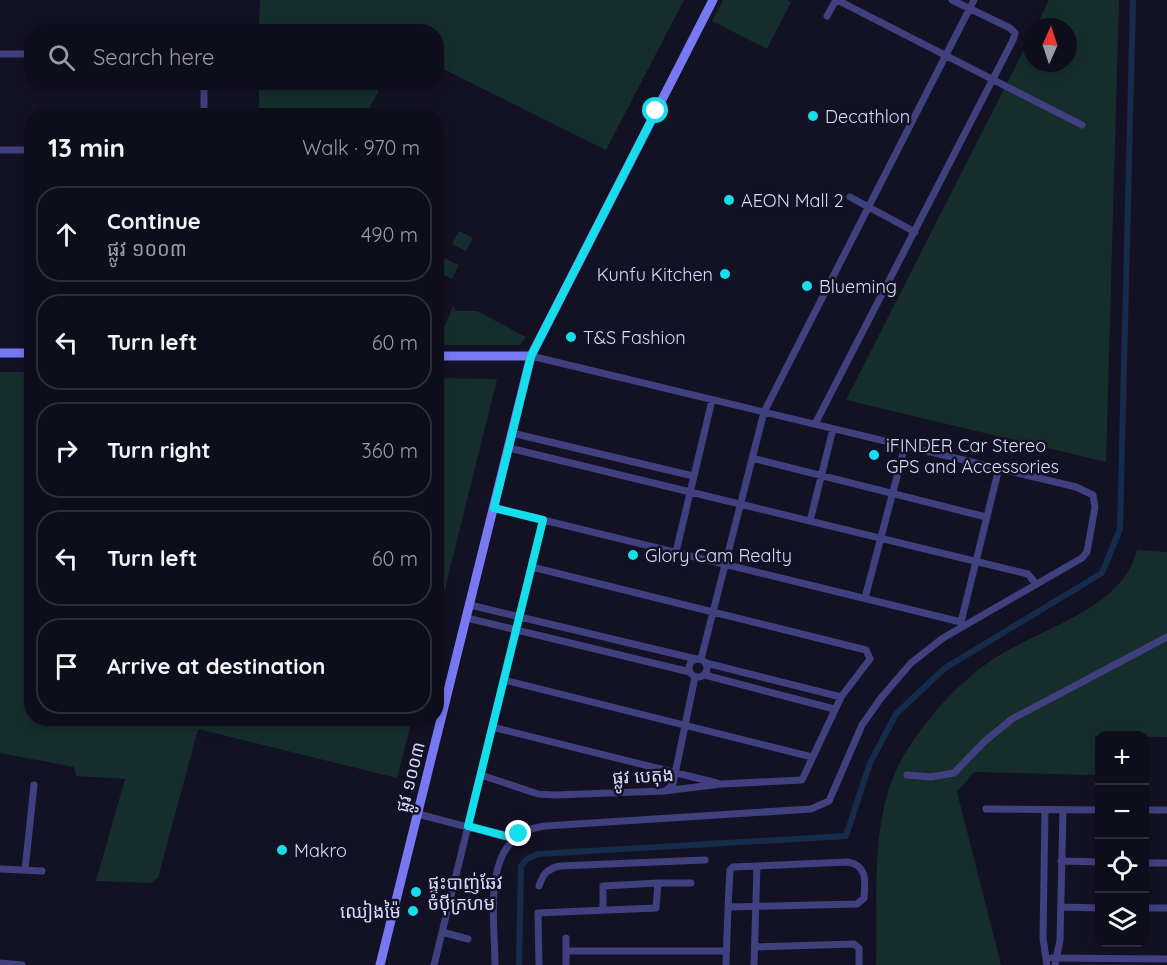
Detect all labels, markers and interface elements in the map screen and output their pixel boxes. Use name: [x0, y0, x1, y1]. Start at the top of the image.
north arrow: [1023, 18, 1077, 72]
search box: [24, 24, 444, 90]
icon: search: [45, 41, 78, 74]
text: Search here: [93, 43, 214, 71]
route start: [642, 97, 668, 123]
place label: Decathlon: [825, 105, 910, 128]
marker: Decathlon: [806, 109, 820, 123]
text: 13 min: [48, 131, 125, 164]
text: Walk · 970 m: [302, 135, 420, 160]
place label: AEON Mall 2: [741, 189, 844, 212]
marker: AEON Mall 2: [722, 193, 736, 207]
text: Continue: [107, 207, 201, 235]
icon: ahead: [50, 218, 83, 251]
text: 490 m: [361, 222, 418, 247]
text: ផ្លូវ ១០០៣: [107, 236, 187, 261]
place label: Kunfu Kitchen: [597, 263, 713, 286]
marker: Kunfu Kitchen: [718, 267, 732, 281]
place label: Blueming: [819, 275, 897, 298]
marker: Blueming: [800, 279, 814, 293]
icon: left: [50, 326, 83, 359]
place label: T&S Fashion: [583, 326, 686, 349]
text: Turn left: [107, 328, 197, 356]
text: 60 m: [372, 330, 418, 355]
marker: T&S Fashion: [564, 330, 578, 344]
icon: right: [50, 434, 83, 467]
place label: iFINDER Car Stereo GPS and Accessories: [886, 434, 1059, 478]
text: Turn right: [107, 436, 211, 464]
text: 360 m: [361, 438, 418, 463]
marker: iFINDER Car Stereo GPS and Accessories: [867, 448, 881, 462]
icon: left: [50, 542, 83, 575]
text: Turn left: [107, 544, 197, 572]
place label: Glory Cam Realty: [645, 544, 792, 567]
text: 60 m: [372, 546, 418, 571]
marker: Glory Cam Realty: [626, 548, 640, 562]
icon: arrive: [50, 650, 83, 683]
text: Arrive at destination: [107, 652, 325, 680]
map controls: [1095, 731, 1149, 947]
button: +: [1095, 731, 1149, 785]
street label: ផ្លូវ ១០០៣: [390, 739, 435, 816]
street label: ផ្លូវ បេតុង: [612, 763, 675, 794]
button: −: [1095, 785, 1149, 839]
route end: [505, 820, 531, 846]
place label: Makro: [294, 839, 347, 862]
button: locate: [1095, 839, 1149, 893]
marker: Makro: [275, 843, 289, 857]
place label: ផ្ទះបាញ់ឆែវ ចំប៉ីក្រហម: [428, 871, 503, 916]
marker: ផ្ទះបាញ់ឆែវ ចំប៉ីក្រហម: [409, 885, 423, 899]
button: layers: [1095, 893, 1149, 947]
place label: ឈៀងម៉ៃ: [340, 900, 401, 923]
marker: ឈៀងម៉ៃ: [406, 904, 420, 918]

